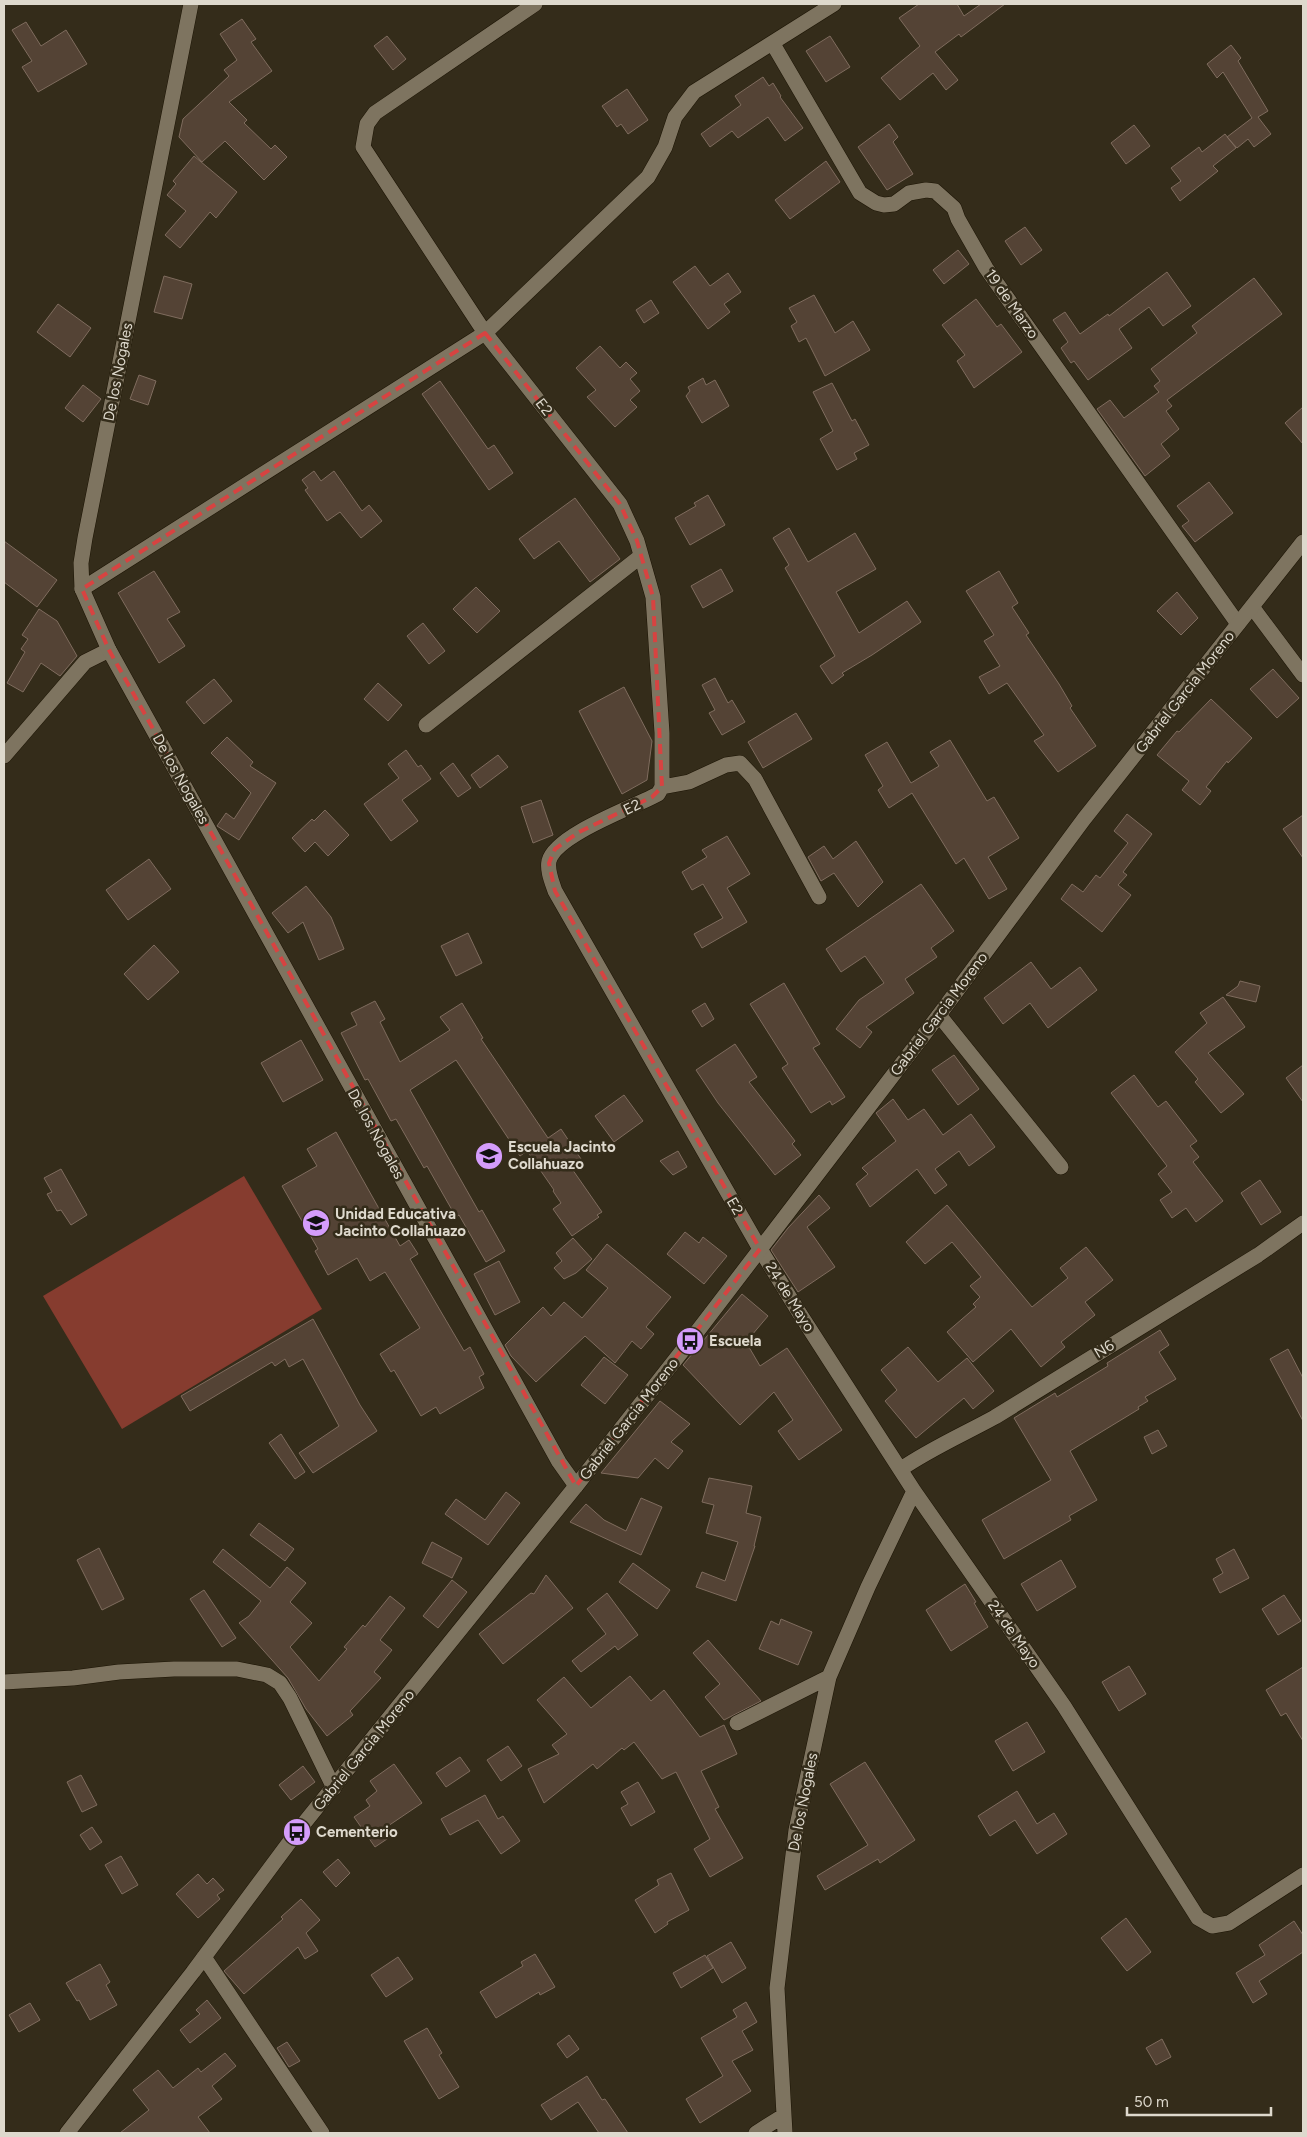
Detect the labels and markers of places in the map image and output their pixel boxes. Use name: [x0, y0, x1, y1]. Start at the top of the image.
place label: Escuela Jacinto Collahuazo: [508, 1138, 616, 1173]
school or university icon: Escuela Jacinto Collahuazo: [474, 1141, 504, 1171]
place label: Unidad Educativa Jacinto Collahuazo: [335, 1205, 466, 1240]
school or university icon: Unidad Educativa Jacinto Collahuazo: [301, 1208, 331, 1238]
bus stop icon: Escuela: [675, 1326, 705, 1356]
place label: Escuela: [709, 1332, 762, 1350]
bus stop icon: Cementerio: [282, 1817, 312, 1847]
place label: Cementerio: [316, 1823, 398, 1841]

